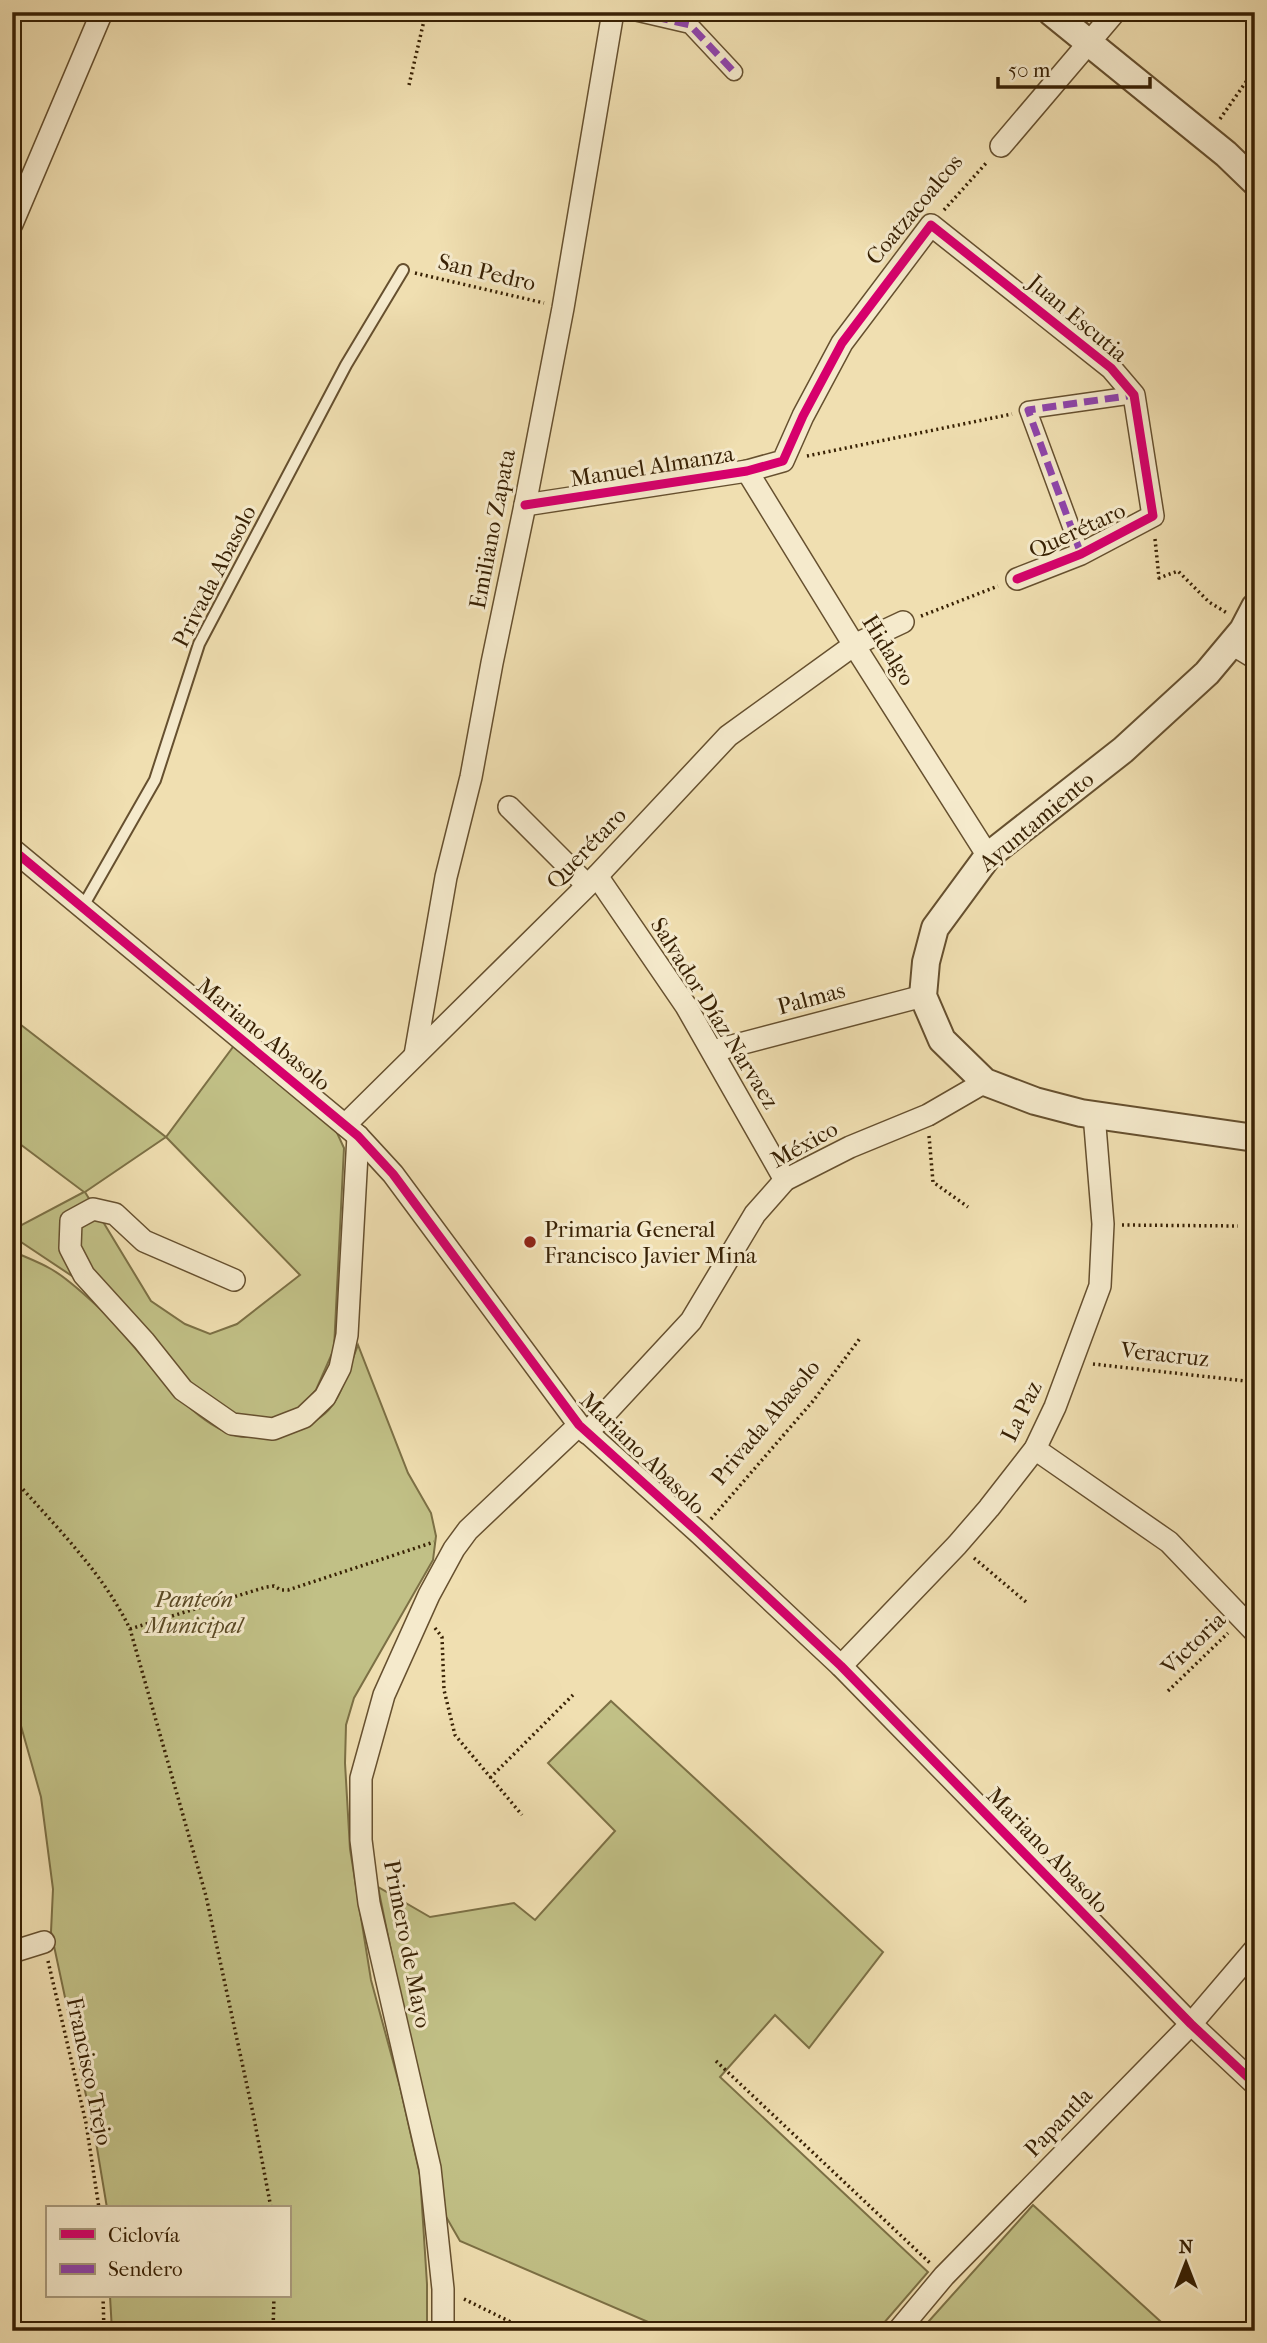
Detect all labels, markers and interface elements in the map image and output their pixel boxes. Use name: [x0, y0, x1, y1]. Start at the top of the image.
scale bar: [998, 46, 1150, 90]
text: 50 m: [1008, 58, 1051, 82]
street label: Coatzacoalcos: [860, 149, 968, 270]
street label: San Pedro: [435, 248, 538, 297]
street label: Juan Escutia: [1021, 268, 1133, 368]
street label: Manuel Almanza: [568, 440, 736, 493]
street label: Emiliano Zapata: [464, 447, 521, 611]
street label: Querétaro: [1025, 496, 1130, 564]
street label: Privada Abasolo: [167, 501, 262, 652]
street label: Hidalgo: [856, 610, 921, 691]
street label: Ayuntamiento: [973, 766, 1099, 878]
street label: Querétaro: [541, 802, 632, 895]
street label: Salvador Díaz Narvaez: [645, 913, 784, 1114]
street label: Mariano Abasolo: [191, 972, 336, 1097]
street label: Palmas: [774, 977, 848, 1020]
street label: México: [766, 1115, 842, 1174]
place label: Primaria General Francisco Javier Mina: [544, 1216, 757, 1269]
marker: Primaria General Francisco Javier Mina: [522, 1234, 538, 1250]
street label: Veracruz: [1118, 1336, 1210, 1373]
street label: Privada Abasolo: [705, 1354, 826, 1491]
street label: La Paz: [995, 1377, 1048, 1446]
street label: Mariano Abasolo: [574, 1387, 711, 1520]
park label: Panteón Municipal: [143, 1586, 245, 1639]
street label: Victoria: [1155, 1606, 1231, 1681]
street label: Mariano Abasolo: [981, 1782, 1114, 1919]
street label: Primero de Mayo: [378, 1858, 437, 2030]
street label: Francisco Trejo: [61, 1995, 118, 2148]
street label: Papantla: [1019, 2082, 1098, 2163]
legend: [46, 2206, 290, 2298]
text: Ciclovía: [108, 2223, 180, 2247]
north arrow: [1152, 2228, 1222, 2298]
text: N: [1179, 2236, 1194, 2258]
text: Sendero: [108, 2257, 183, 2281]

